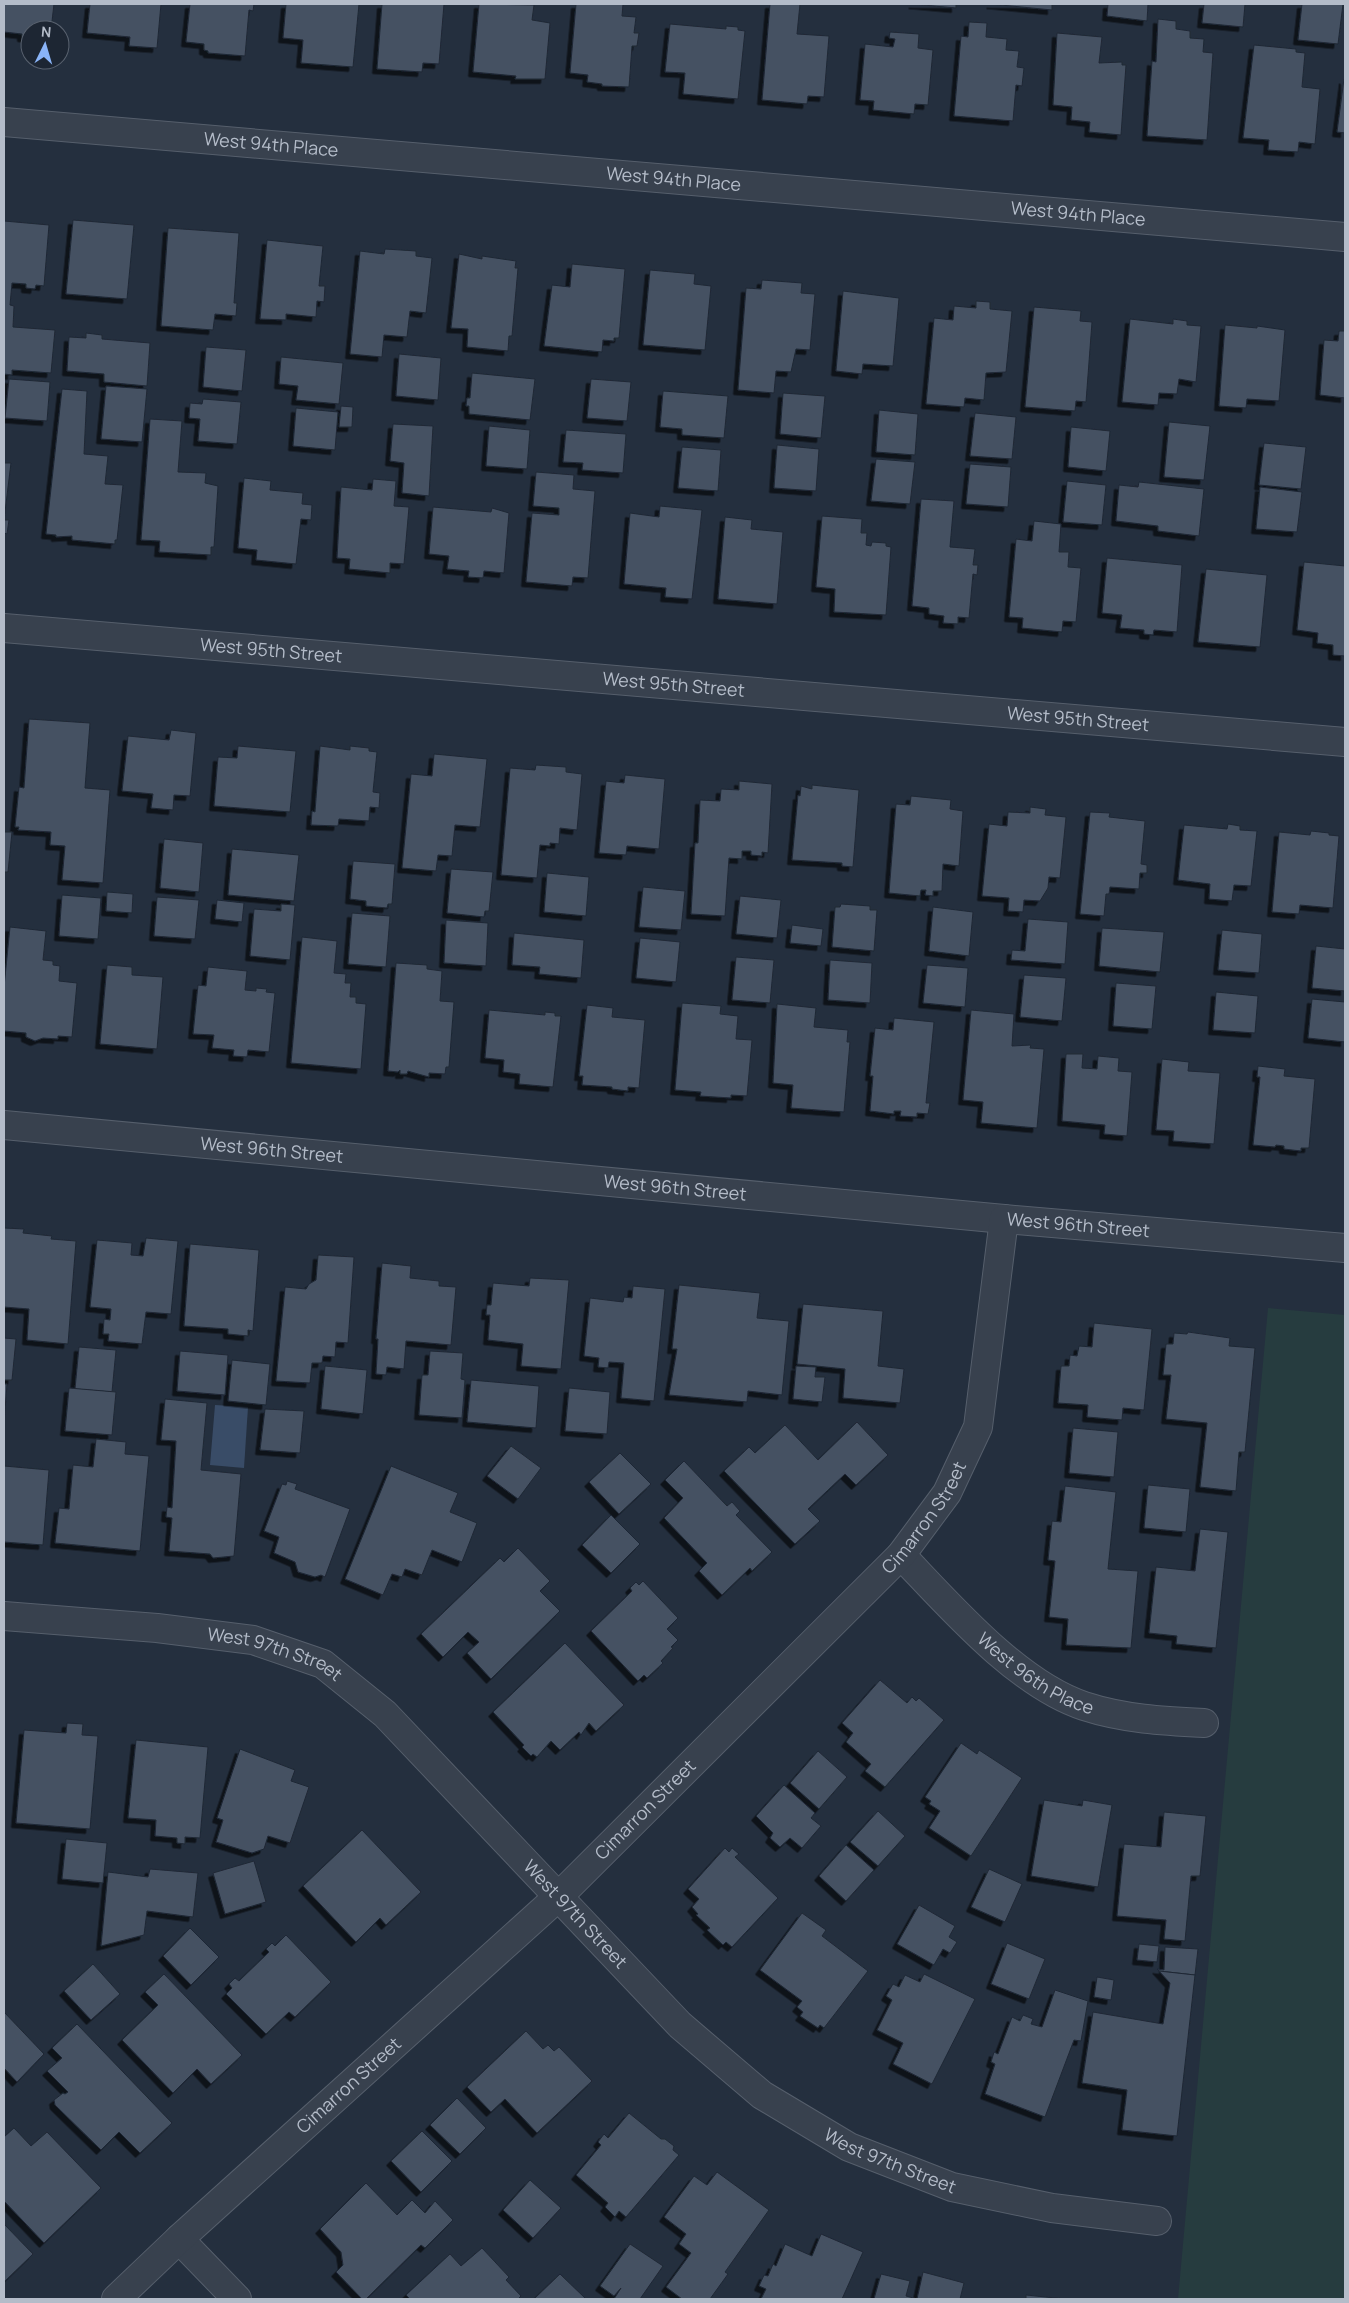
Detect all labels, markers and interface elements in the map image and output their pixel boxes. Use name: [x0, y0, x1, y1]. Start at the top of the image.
north arrow: [20, 20, 70, 70]
text: N: [40, 22, 52, 41]
street label: West 94th Place: [203, 126, 339, 162]
street label: West 94th Place: [605, 161, 742, 196]
street label: West 94th Place: [1010, 195, 1147, 231]
street label: West 95th Street: [199, 632, 343, 668]
street label: West 95th Street: [602, 666, 746, 702]
street label: West 95th Street: [1006, 700, 1150, 736]
street label: West 96th Street: [199, 1131, 344, 1168]
street label: West 96th Street: [603, 1168, 748, 1206]
street label: West 96th Street: [1006, 1206, 1151, 1242]
street label: Cimarron Street: [876, 1457, 971, 1579]
street label: West 97th Street: [206, 1621, 348, 1686]
street label: West 96th Place: [973, 1626, 1097, 1719]
street label: Cimarron Street: [589, 1754, 700, 1865]
street label: West 97th Street: [519, 1854, 633, 1973]
street label: Cimarron Street: [291, 2031, 406, 2138]
street label: West 97th Street: [820, 2122, 960, 2198]

